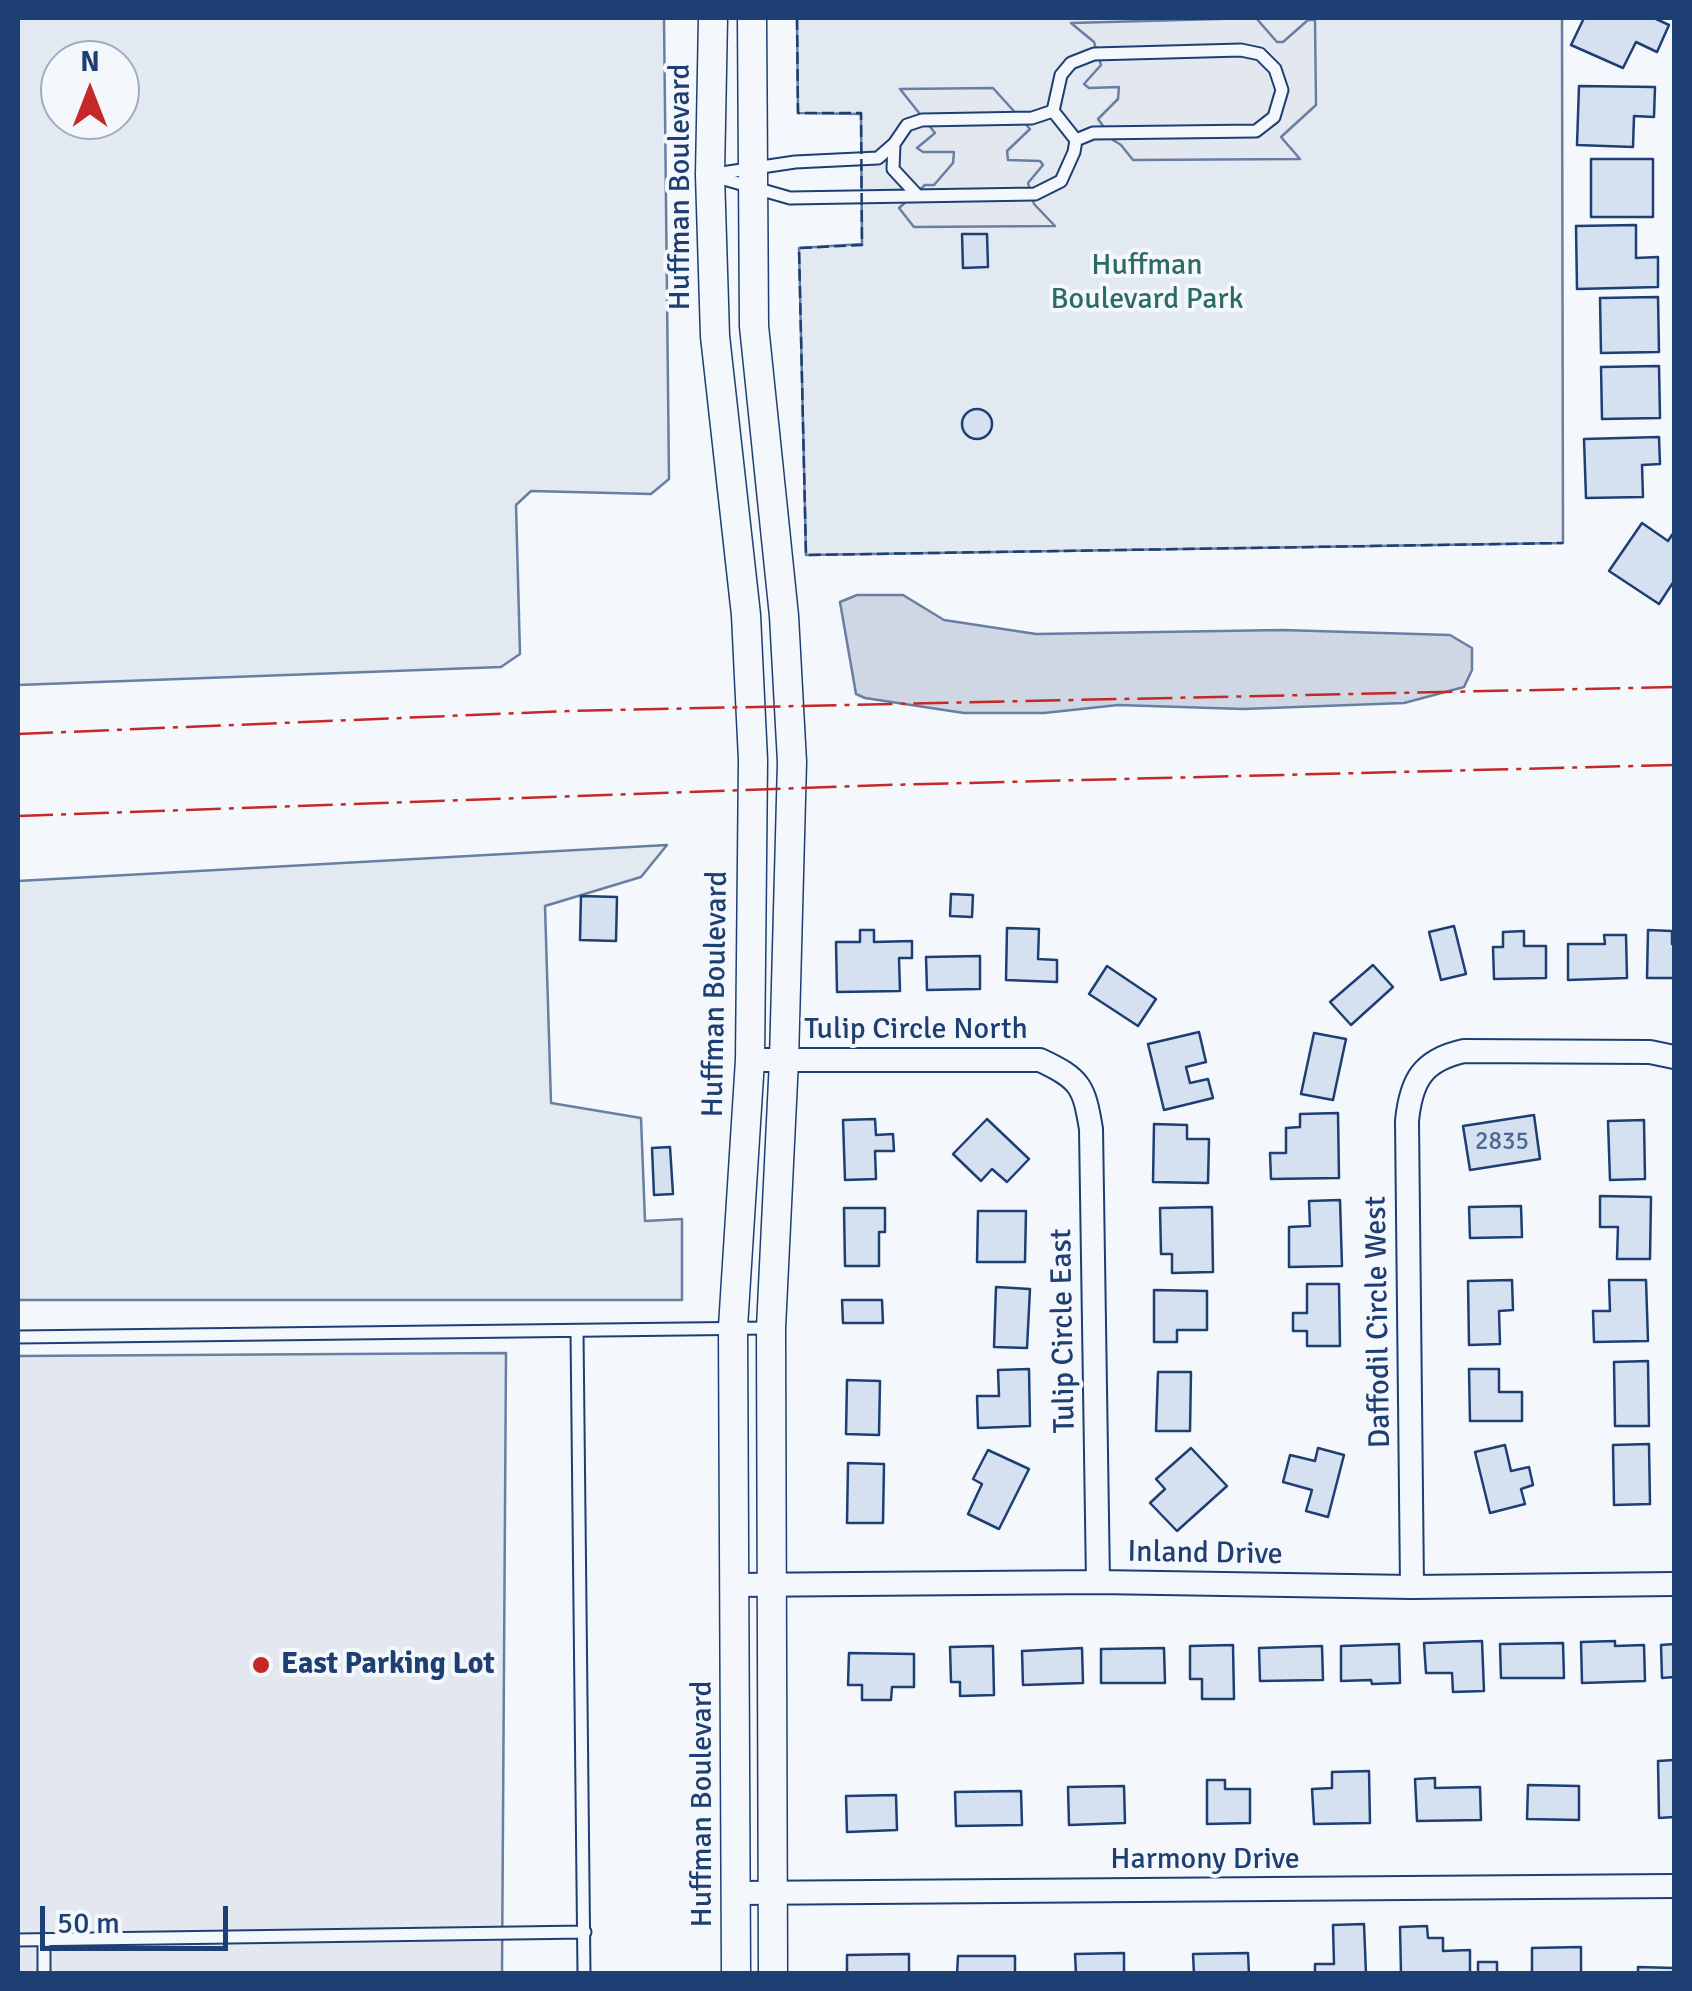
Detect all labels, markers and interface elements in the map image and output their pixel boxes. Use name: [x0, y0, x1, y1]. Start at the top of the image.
north arrow: [40, 40, 140, 140]
text: N: [80, 45, 100, 79]
street label: Huffman Boulevard: [663, 64, 699, 310]
park label: Huffman Boulevard Park: [1050, 248, 1244, 318]
street label: Huffman Boulevard: [696, 870, 736, 1118]
street label: Tulip Circle North: [804, 1012, 1028, 1048]
house number: 2835: [1475, 1127, 1529, 1157]
street label: Daffodil Circle West: [1359, 1196, 1399, 1448]
street label: Tulip Circle East: [1044, 1228, 1084, 1434]
street label: Inland Drive: [1127, 1535, 1283, 1573]
place label: East Parking Lot: [281, 1647, 495, 1683]
marker: East Parking Lot: [250, 1654, 272, 1676]
street label: Huffman Boulevard: [685, 1681, 721, 1927]
street label: Harmony Drive: [1110, 1842, 1300, 1878]
scale bar: [45, 1886, 232, 1948]
text: 50 m: [57, 1905, 120, 1942]

